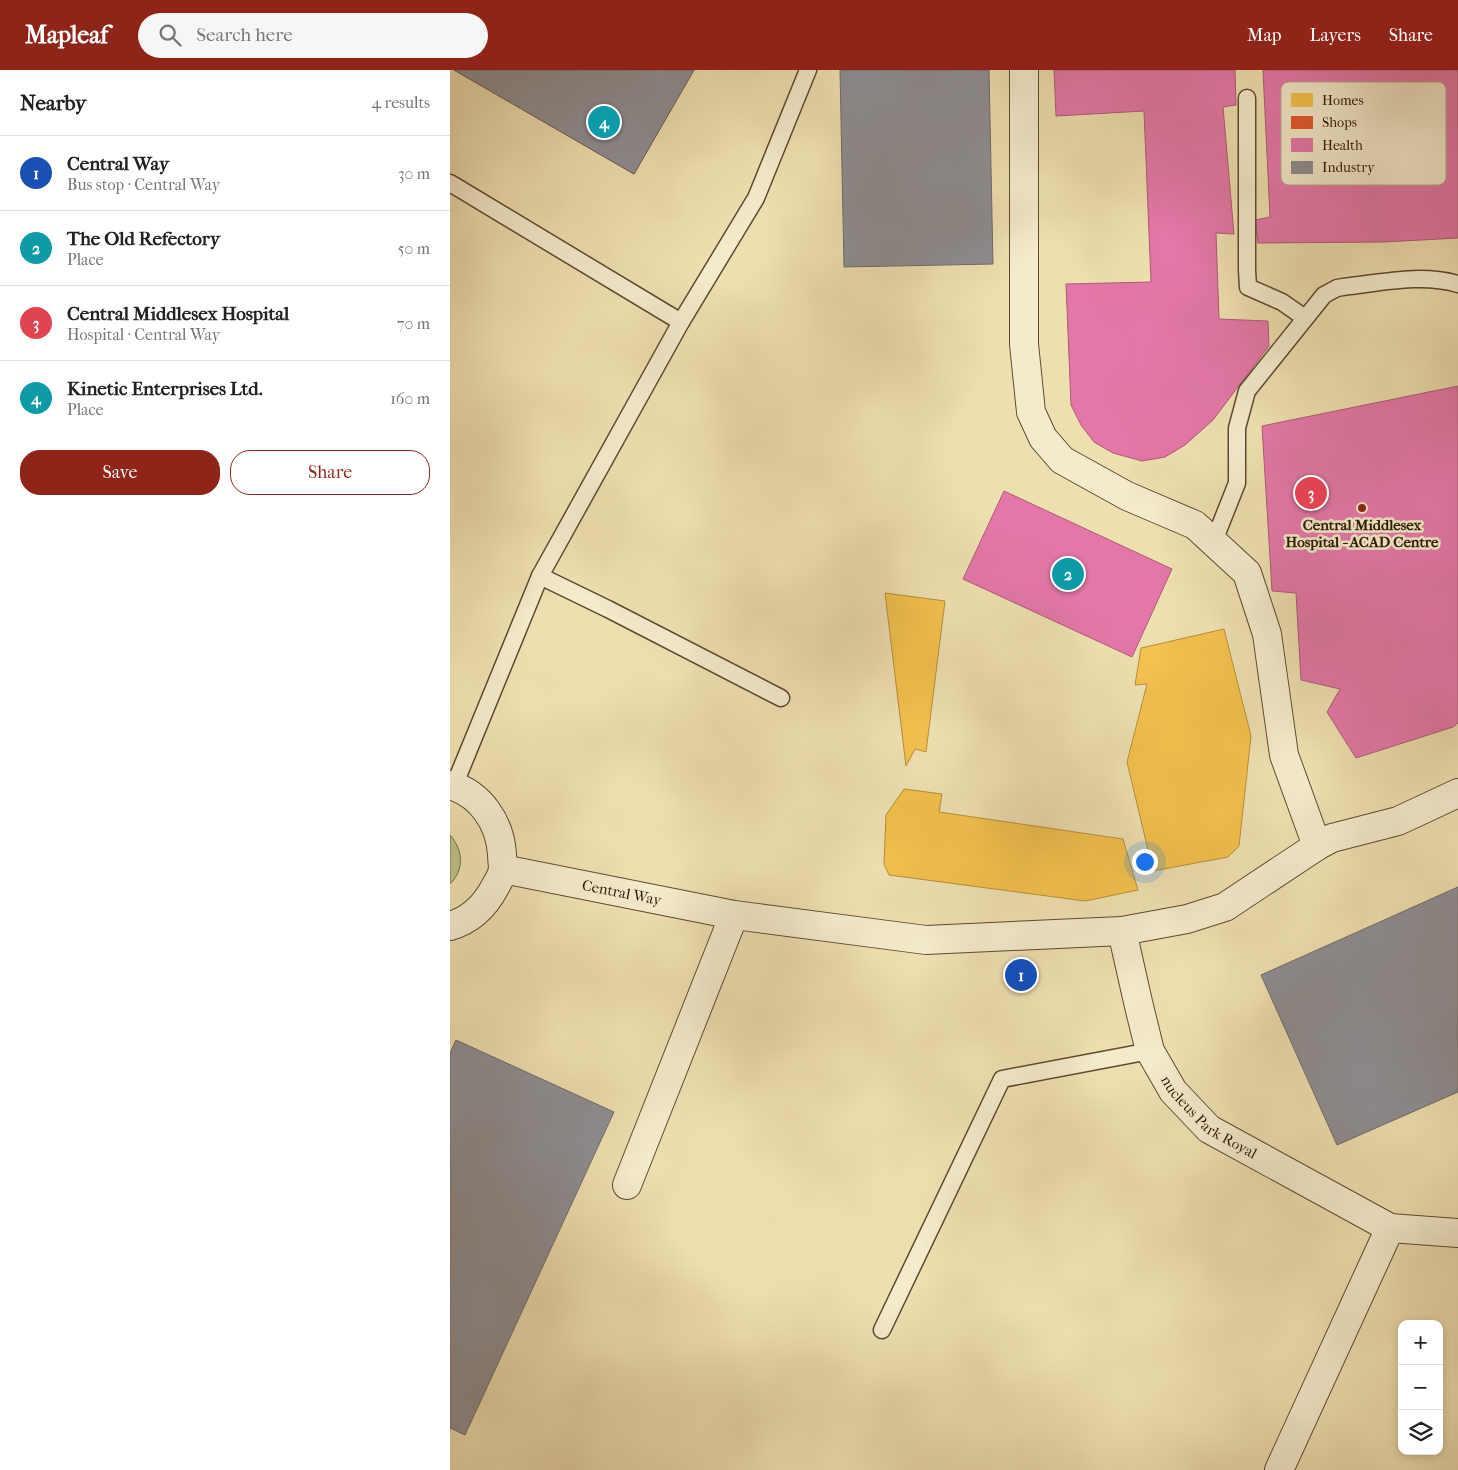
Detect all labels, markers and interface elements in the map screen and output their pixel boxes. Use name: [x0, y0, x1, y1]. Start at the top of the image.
search box: [138, 13, 488, 58]
text: Mapleaf: [25, 21, 108, 49]
icon: search: [156, 21, 184, 49]
text: Search here: [196, 24, 293, 46]
text: Map: [1247, 25, 1281, 46]
text: Layers: [1309, 25, 1361, 46]
text: Share: [1389, 25, 1433, 46]
legend: [1281, 82, 1446, 185]
text: Nearby: [20, 91, 86, 115]
text: Homes: [1322, 92, 1364, 109]
text: 4 results: [372, 93, 430, 112]
pin: 4: [588, 103, 620, 141]
text: Shops: [1322, 114, 1357, 131]
text: Health: [1322, 137, 1363, 154]
text: Central Way: [67, 153, 169, 175]
text: Industry: [1322, 159, 1375, 176]
text: 1: [33, 164, 39, 183]
text: 30 m: [398, 164, 430, 183]
text: Bus stop · Central Way: [67, 175, 220, 194]
text: The Old Refectory: [67, 228, 220, 250]
text: 2: [32, 239, 40, 258]
text: 50 m: [398, 239, 430, 258]
text: Place: [67, 250, 103, 269]
text: Central Middlesex Hospital: [67, 303, 289, 325]
text: 3: [33, 314, 39, 333]
text: 70 m: [397, 314, 430, 333]
text: Hospital · Central Way: [67, 325, 220, 344]
text: Kinetic Enterprises Ltd.: [67, 378, 263, 400]
text: 4: [31, 389, 41, 408]
text: 160 m: [390, 389, 430, 408]
text: Place: [67, 400, 103, 419]
button: Save: [20, 450, 220, 495]
button: Share: [230, 450, 430, 495]
pin: 3: [1295, 474, 1327, 512]
marker: Central Middlesex Hospital - ACAD Centre: [1356, 502, 1368, 514]
place label: Central Middlesex Hospital - ACAD Centre: [1285, 516, 1439, 551]
pin: 2: [1052, 555, 1084, 593]
your location: [1132, 849, 1158, 875]
street label: Central Way: [580, 876, 664, 910]
pin: 1: [1005, 956, 1037, 994]
street label: nucleus Park Royal: [1157, 1072, 1260, 1162]
map controls: [1398, 1320, 1443, 1455]
button: +: [1398, 1320, 1443, 1365]
button: −: [1398, 1365, 1443, 1410]
button: layers: [1398, 1410, 1443, 1455]

